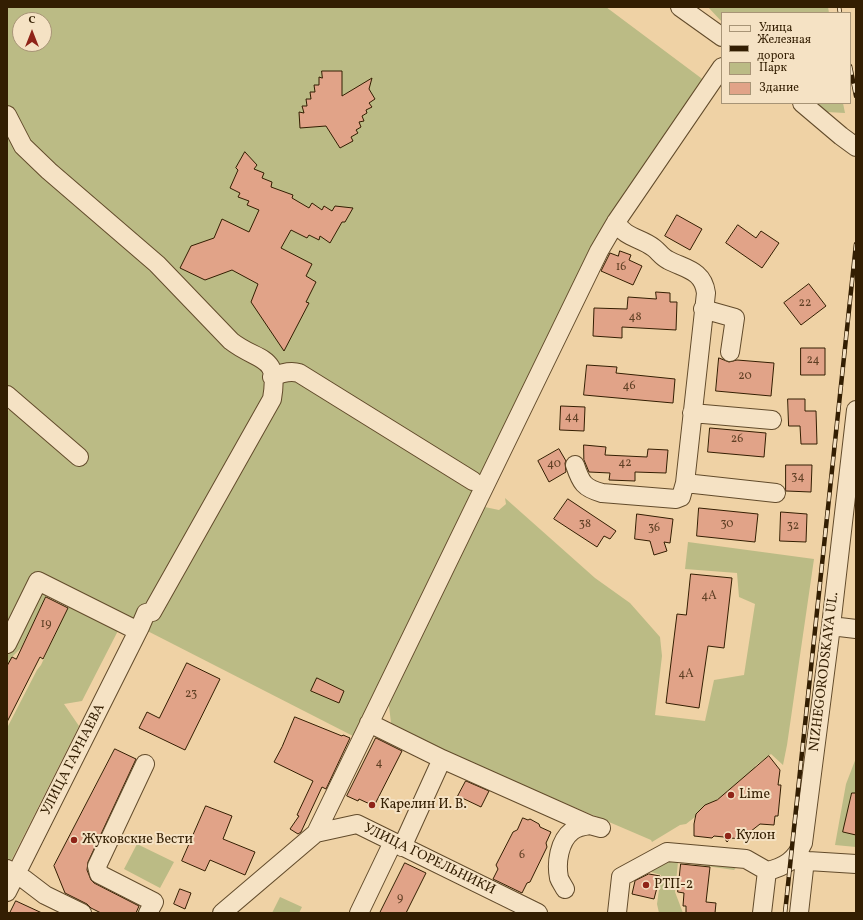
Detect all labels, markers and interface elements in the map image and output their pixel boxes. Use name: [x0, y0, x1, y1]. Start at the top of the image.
north arrow: [12, 12, 52, 52]
legend: [721, 12, 851, 104]
text: С: [28, 13, 36, 28]
text: Улица: [759, 20, 792, 36]
text: Железная дорога: [757, 32, 811, 64]
text: Парк: [759, 60, 787, 76]
text: Здание: [759, 80, 799, 96]
house number: 16: [616, 261, 626, 275]
house number: 22: [799, 297, 811, 311]
house number: 48: [628, 311, 642, 325]
house number: 24: [806, 354, 820, 368]
house number: 20: [738, 370, 752, 384]
house number: 46: [622, 380, 636, 394]
house number: 44: [565, 411, 579, 425]
house number: 26: [731, 433, 743, 447]
house number: 42: [618, 457, 632, 471]
house number: 40: [547, 458, 561, 472]
house number: 34: [791, 471, 805, 485]
house number: 38: [579, 518, 591, 532]
house number: 30: [720, 518, 734, 532]
house number: 32: [787, 520, 799, 534]
house number: 36: [648, 522, 660, 536]
house number: 4А: [701, 590, 717, 604]
street label: NIZHEGORODSKAYA UL.: [807, 591, 843, 753]
house number: 19: [41, 618, 51, 632]
house number: 4А: [678, 668, 694, 682]
house number: 23: [185, 688, 197, 702]
street label: УЛИЦА ГАРНАЕВА: [39, 701, 109, 819]
house number: 4: [375, 757, 383, 771]
place label: Lime: [739, 787, 770, 803]
marker: Lime: [726, 790, 736, 800]
place label: Карелин И. В.: [380, 797, 467, 813]
marker: Карелин И. В.: [367, 800, 377, 810]
street label: УЛИЦА ГОРЕЛЬНИКИ: [360, 821, 498, 899]
place label: Кулон: [736, 828, 775, 844]
marker: Кулон: [723, 831, 733, 841]
place label: Жуковские Вести: [82, 832, 193, 848]
marker: Жуковские Вести: [69, 835, 79, 845]
house number: 6: [519, 849, 525, 863]
place label: РТП-2: [654, 877, 693, 893]
marker: РТП-2: [641, 880, 651, 890]
house number: 9: [397, 892, 403, 906]

